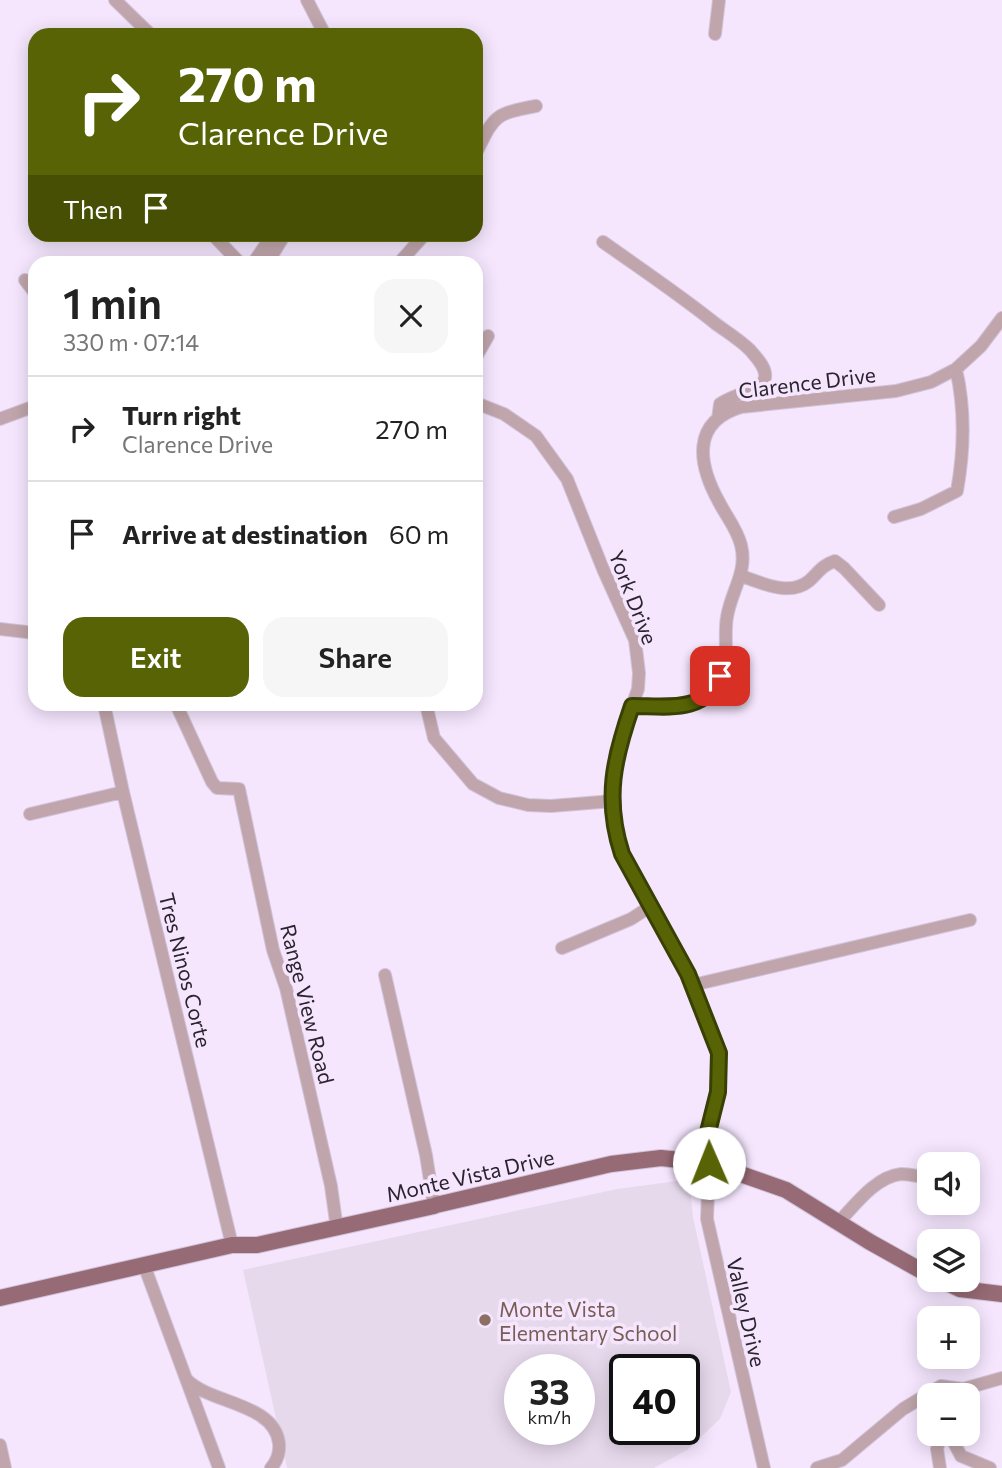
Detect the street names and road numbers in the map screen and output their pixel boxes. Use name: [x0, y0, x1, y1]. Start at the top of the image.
street label: Clarence Drive: [737, 361, 877, 403]
street label: York Drive: [605, 546, 663, 648]
street label: Tres Ninos Corte: [155, 890, 217, 1050]
street label: Range View Road: [276, 922, 340, 1086]
street label: Monte Vista Drive: [383, 1143, 557, 1207]
street label: Valley Drive: [722, 1255, 772, 1369]

